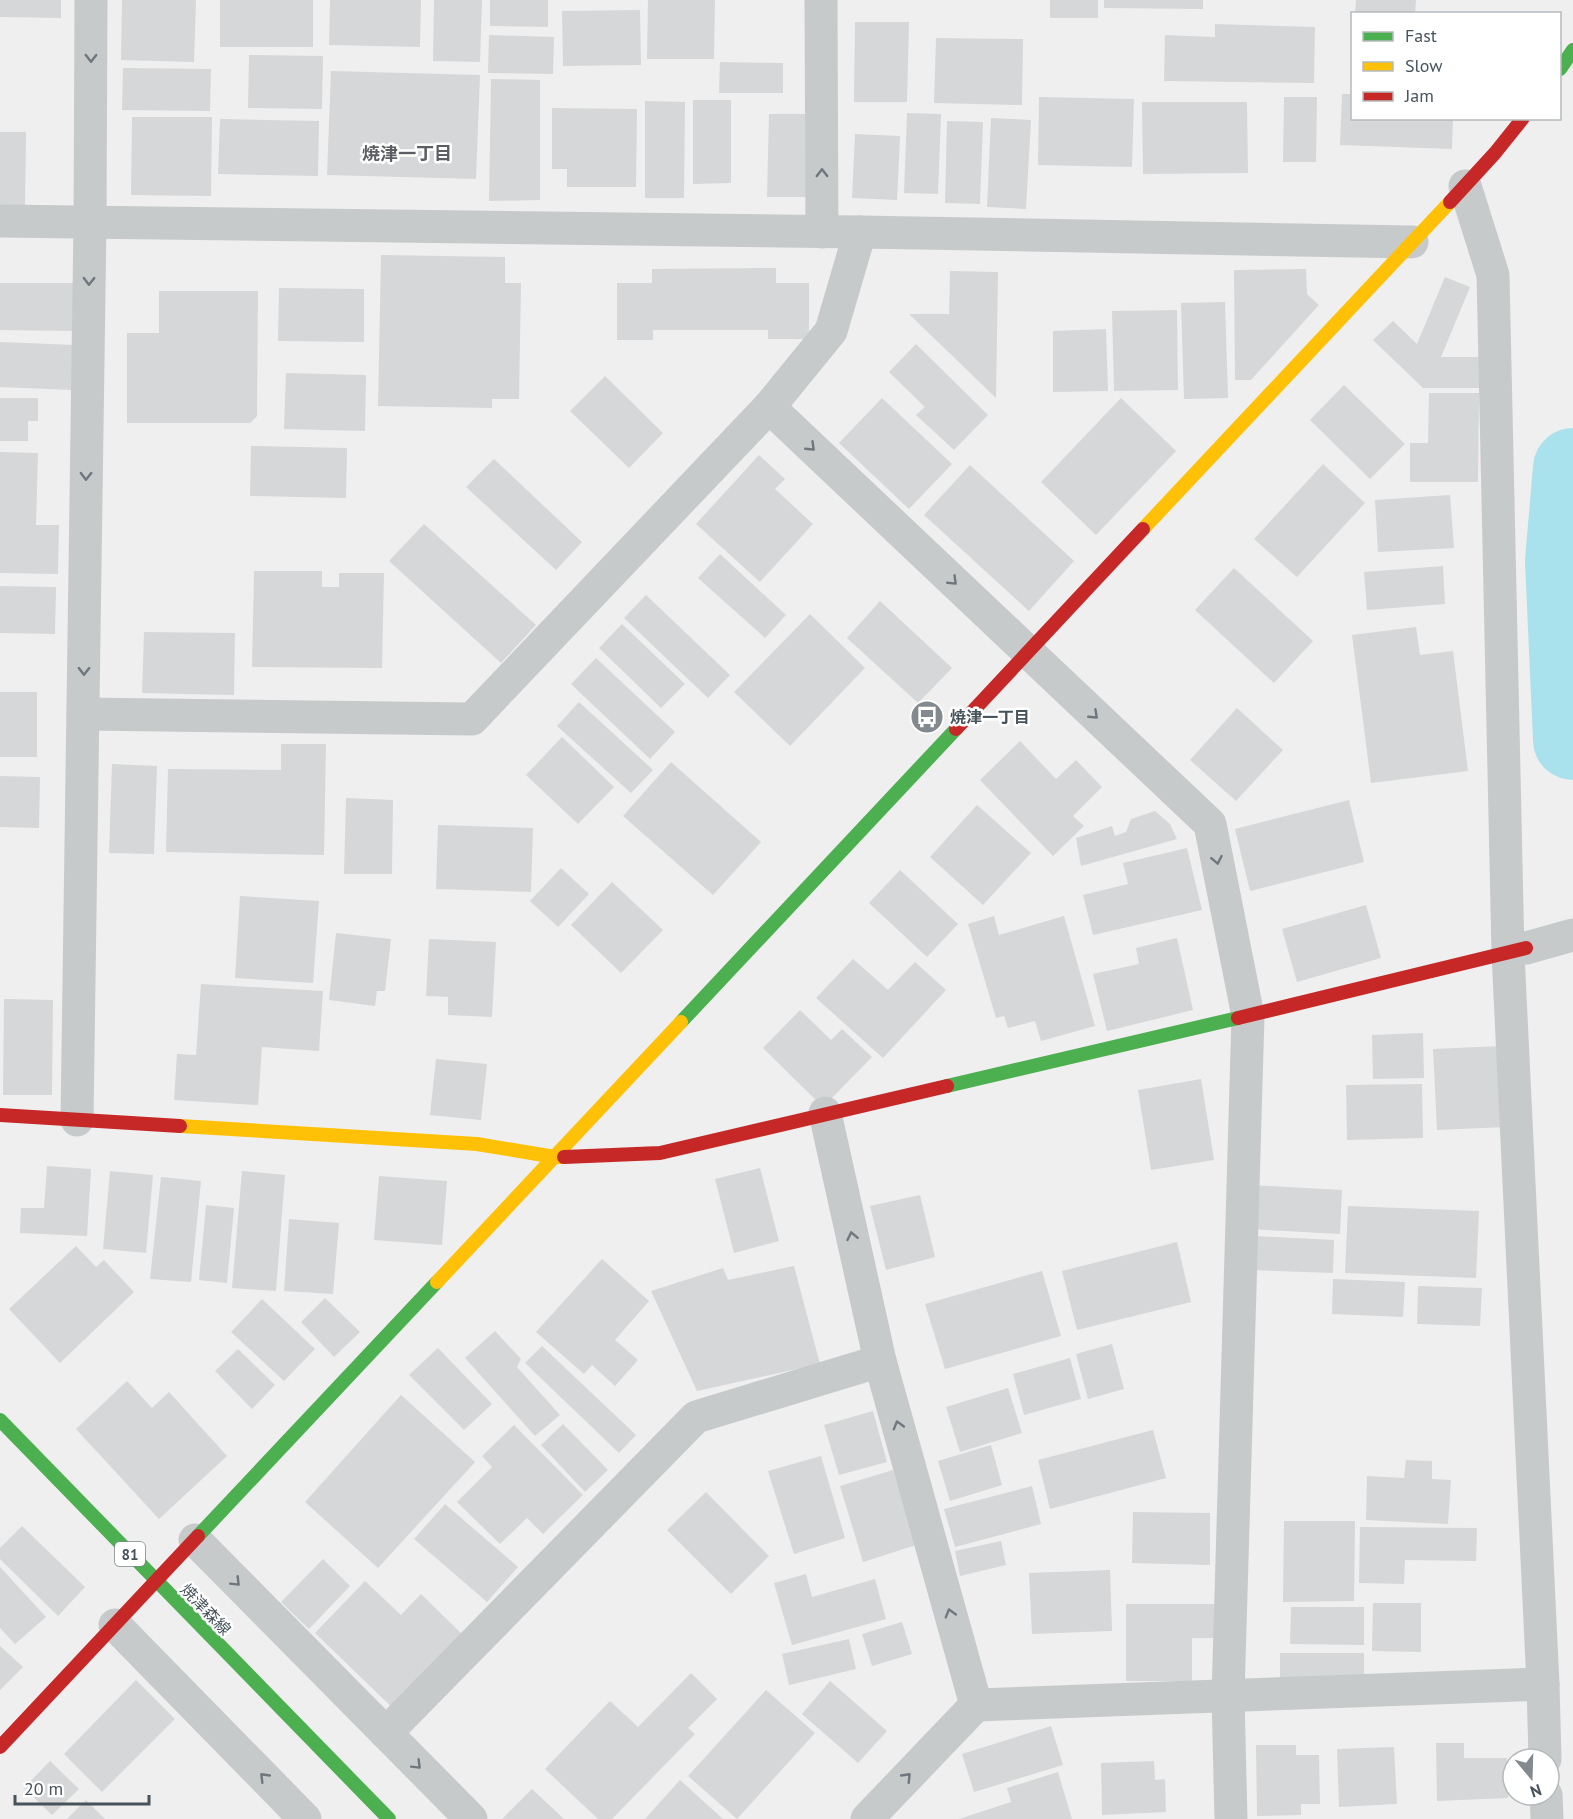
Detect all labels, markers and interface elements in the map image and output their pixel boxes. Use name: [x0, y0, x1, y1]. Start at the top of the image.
legend: [1351, 12, 1561, 120]
text: Fast: [1405, 24, 1437, 47]
one-way arrow: [84, 54, 97, 63]
text: Slow: [1405, 54, 1443, 77]
text: Jam: [1404, 84, 1434, 107]
district label: 焼津一丁目: [362, 142, 452, 165]
one-way arrow: [816, 169, 828, 178]
one-way arrow: [83, 276, 95, 285]
one-way arrow: [805, 440, 815, 451]
one-way arrow: [80, 471, 93, 480]
one-way arrow: [945, 574, 956, 585]
one-way arrow: [78, 666, 90, 675]
bus stop icon: 焼津一丁目: [909, 699, 945, 735]
place label: 焼津一丁目: [950, 707, 1030, 727]
one-way arrow: [1087, 708, 1098, 719]
one-way arrow: [1210, 854, 1223, 864]
one-way arrow: [847, 1231, 860, 1241]
one-way arrow: [893, 1420, 905, 1431]
road number: 81: [115, 1542, 145, 1566]
one-way arrow: [229, 1575, 239, 1586]
street label: 焼津森線: [177, 1579, 235, 1639]
one-way arrow: [945, 1608, 958, 1618]
north arrow: [1501, 1747, 1561, 1807]
one-way arrow: [410, 1758, 421, 1769]
scale bar: [15, 1768, 148, 1806]
one-way arrow: [900, 1773, 911, 1784]
one-way arrow: [260, 1774, 271, 1784]
text: 20 m: [24, 1777, 63, 1800]
text: N: [1528, 1780, 1544, 1802]

